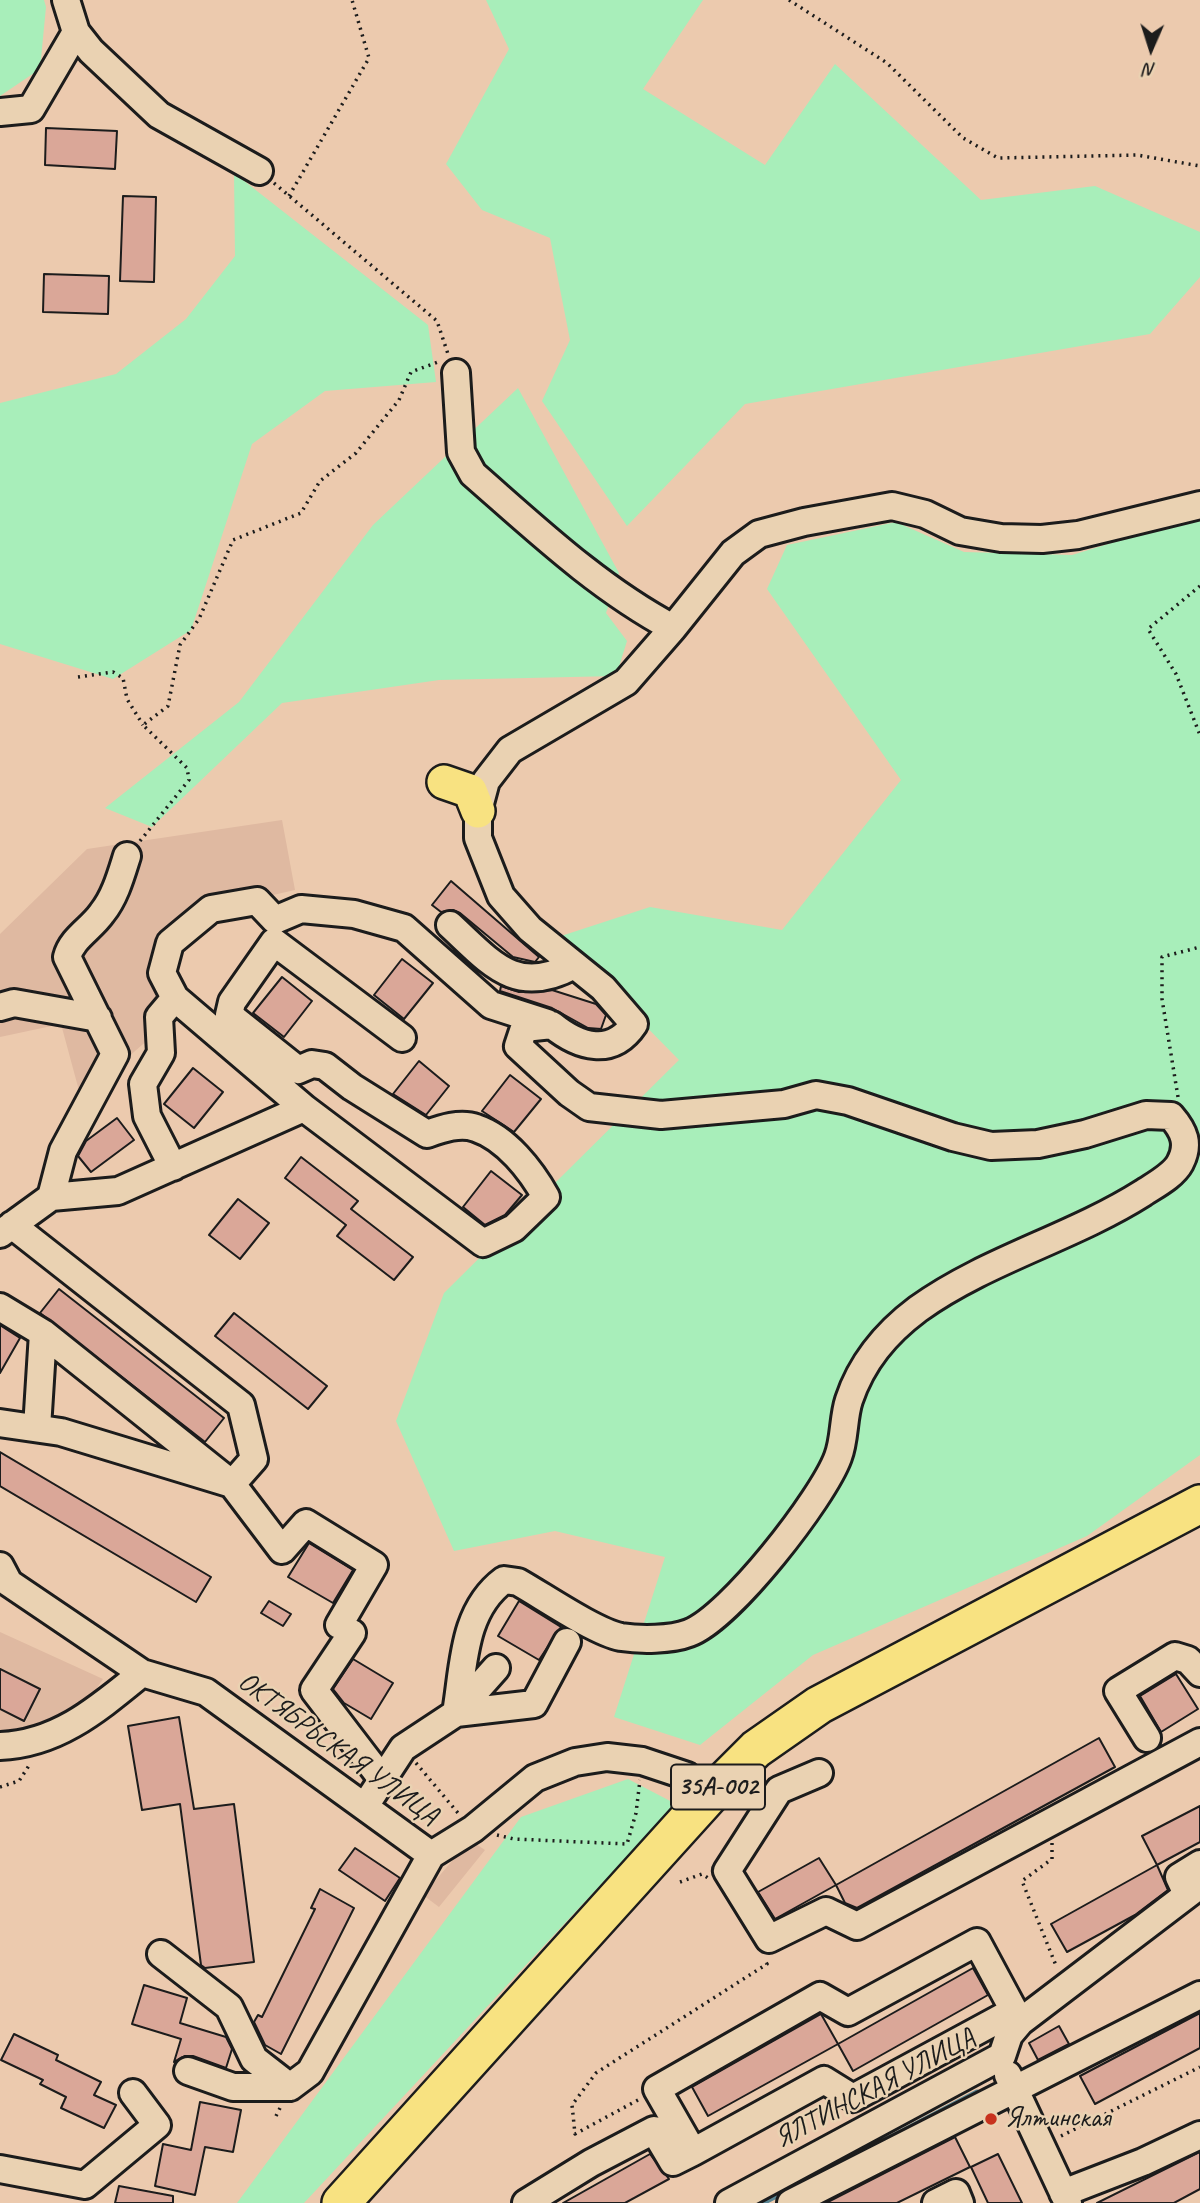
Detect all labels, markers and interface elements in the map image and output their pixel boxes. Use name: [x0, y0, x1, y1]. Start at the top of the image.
north arrow: [1116, 14, 1186, 84]
text: N: [1143, 58, 1156, 82]
street label: ОКТЯБРЬСКАЯ УЛИЦА: [231, 1665, 445, 1833]
road number: 35А-002: [671, 1764, 765, 1810]
street label: ЯЛТИНСКАЯ УЛИЦА: [769, 2022, 981, 2156]
place label: Ялтинская: [1005, 2102, 1110, 2136]
marker: Ялтинская: [983, 2111, 999, 2127]

